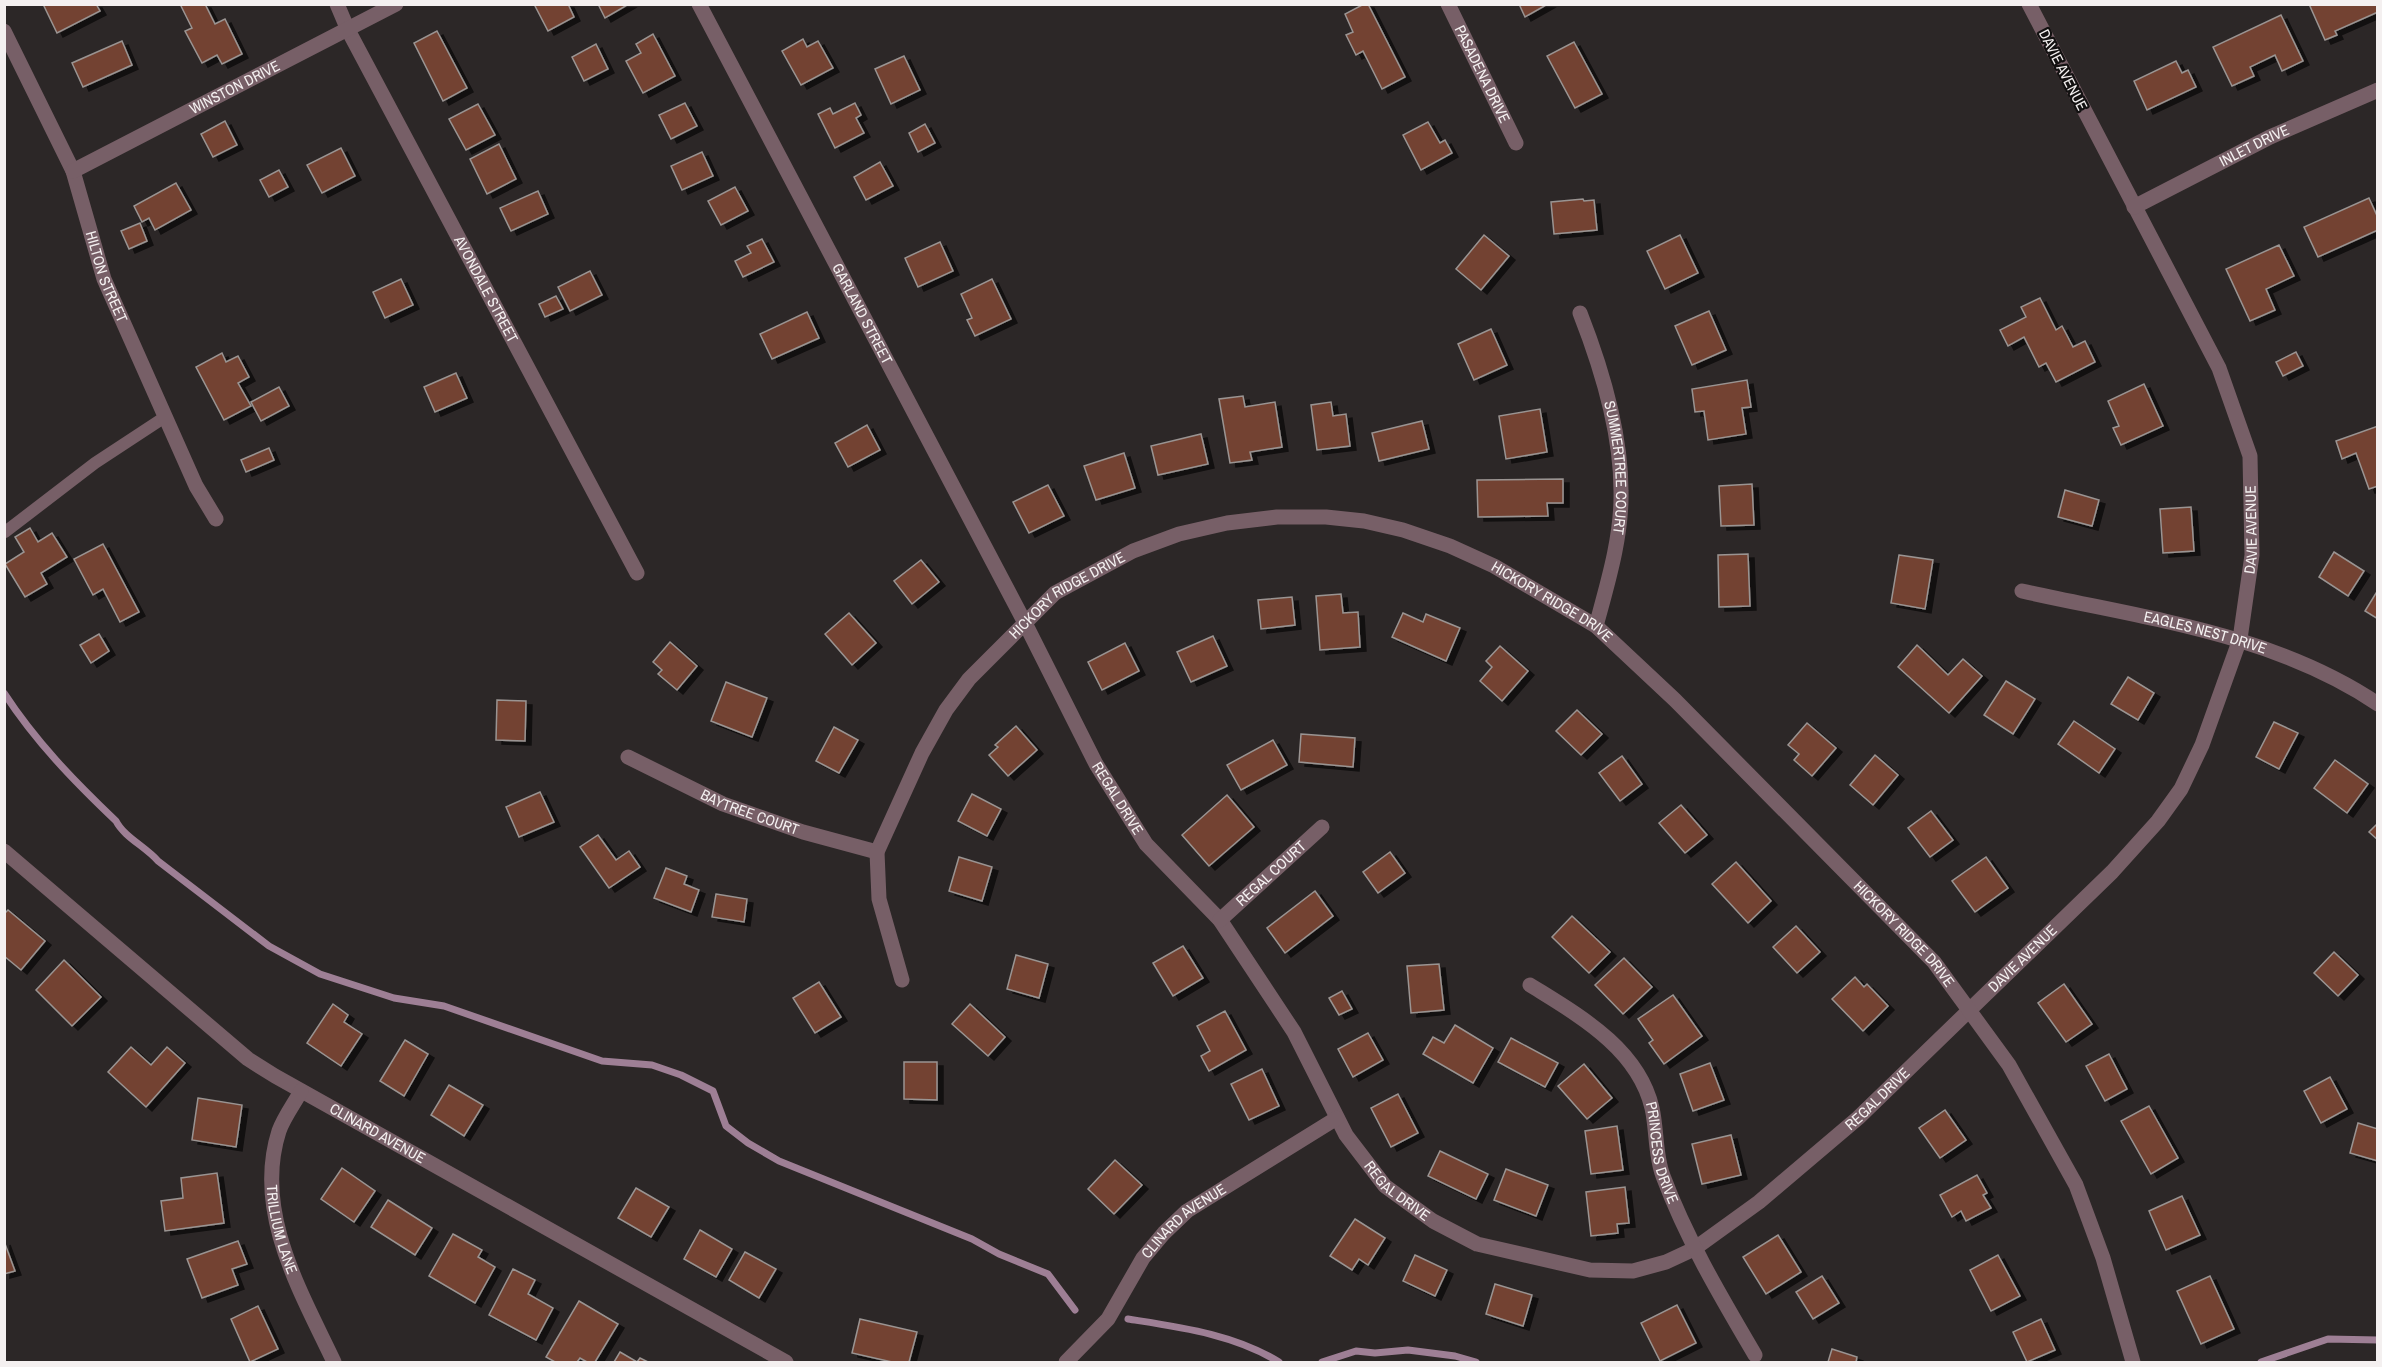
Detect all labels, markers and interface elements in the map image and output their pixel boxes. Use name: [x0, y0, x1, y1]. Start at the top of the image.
street label: PASADENA DRIVE: [1450, 21, 1516, 126]
street label: DAVIE AVENUE: [2034, 26, 2093, 114]
street label: WINSTON DRIVE: [186, 55, 283, 119]
street label: INLET DRIVE: [2215, 119, 2292, 171]
street label: HILTON STREET: [81, 228, 133, 326]
street label: AVONDALE STREET: [449, 231, 524, 347]
street label: GARLAND STREET: [827, 259, 898, 368]
street label: SUMMERTREE COURT: [1599, 399, 1632, 536]
street label: DAVIE AVENUE: [2238, 485, 2262, 575]
street label: HICKORY RIDGE DRIVE: [1004, 546, 1129, 643]
street label: HICKORY RIDGE DRIVE: [1488, 556, 1618, 647]
street label: EAGLES NEST DRIVE: [2142, 606, 2270, 659]
street label: REGAL DRIVE: [1087, 758, 1149, 839]
street label: BAYTREE COURT: [697, 784, 802, 840]
street label: REGAL COURT: [1231, 835, 1311, 911]
street label: HICKORY RIDGE DRIVE: [1849, 876, 1960, 991]
street label: DAVIE AVENUE: [1983, 920, 2061, 997]
street label: REGAL DRIVE: [1840, 1063, 1914, 1135]
street label: CLINARD AVENUE: [326, 1098, 429, 1168]
street label: PRINCESS DRIVE: [1641, 1099, 1684, 1207]
street label: REGAL DRIVE: [1360, 1156, 1435, 1226]
street label: CLINARD AVENUE: [1136, 1178, 1230, 1263]
street label: TRILLIUM LANE: [262, 1184, 303, 1277]

